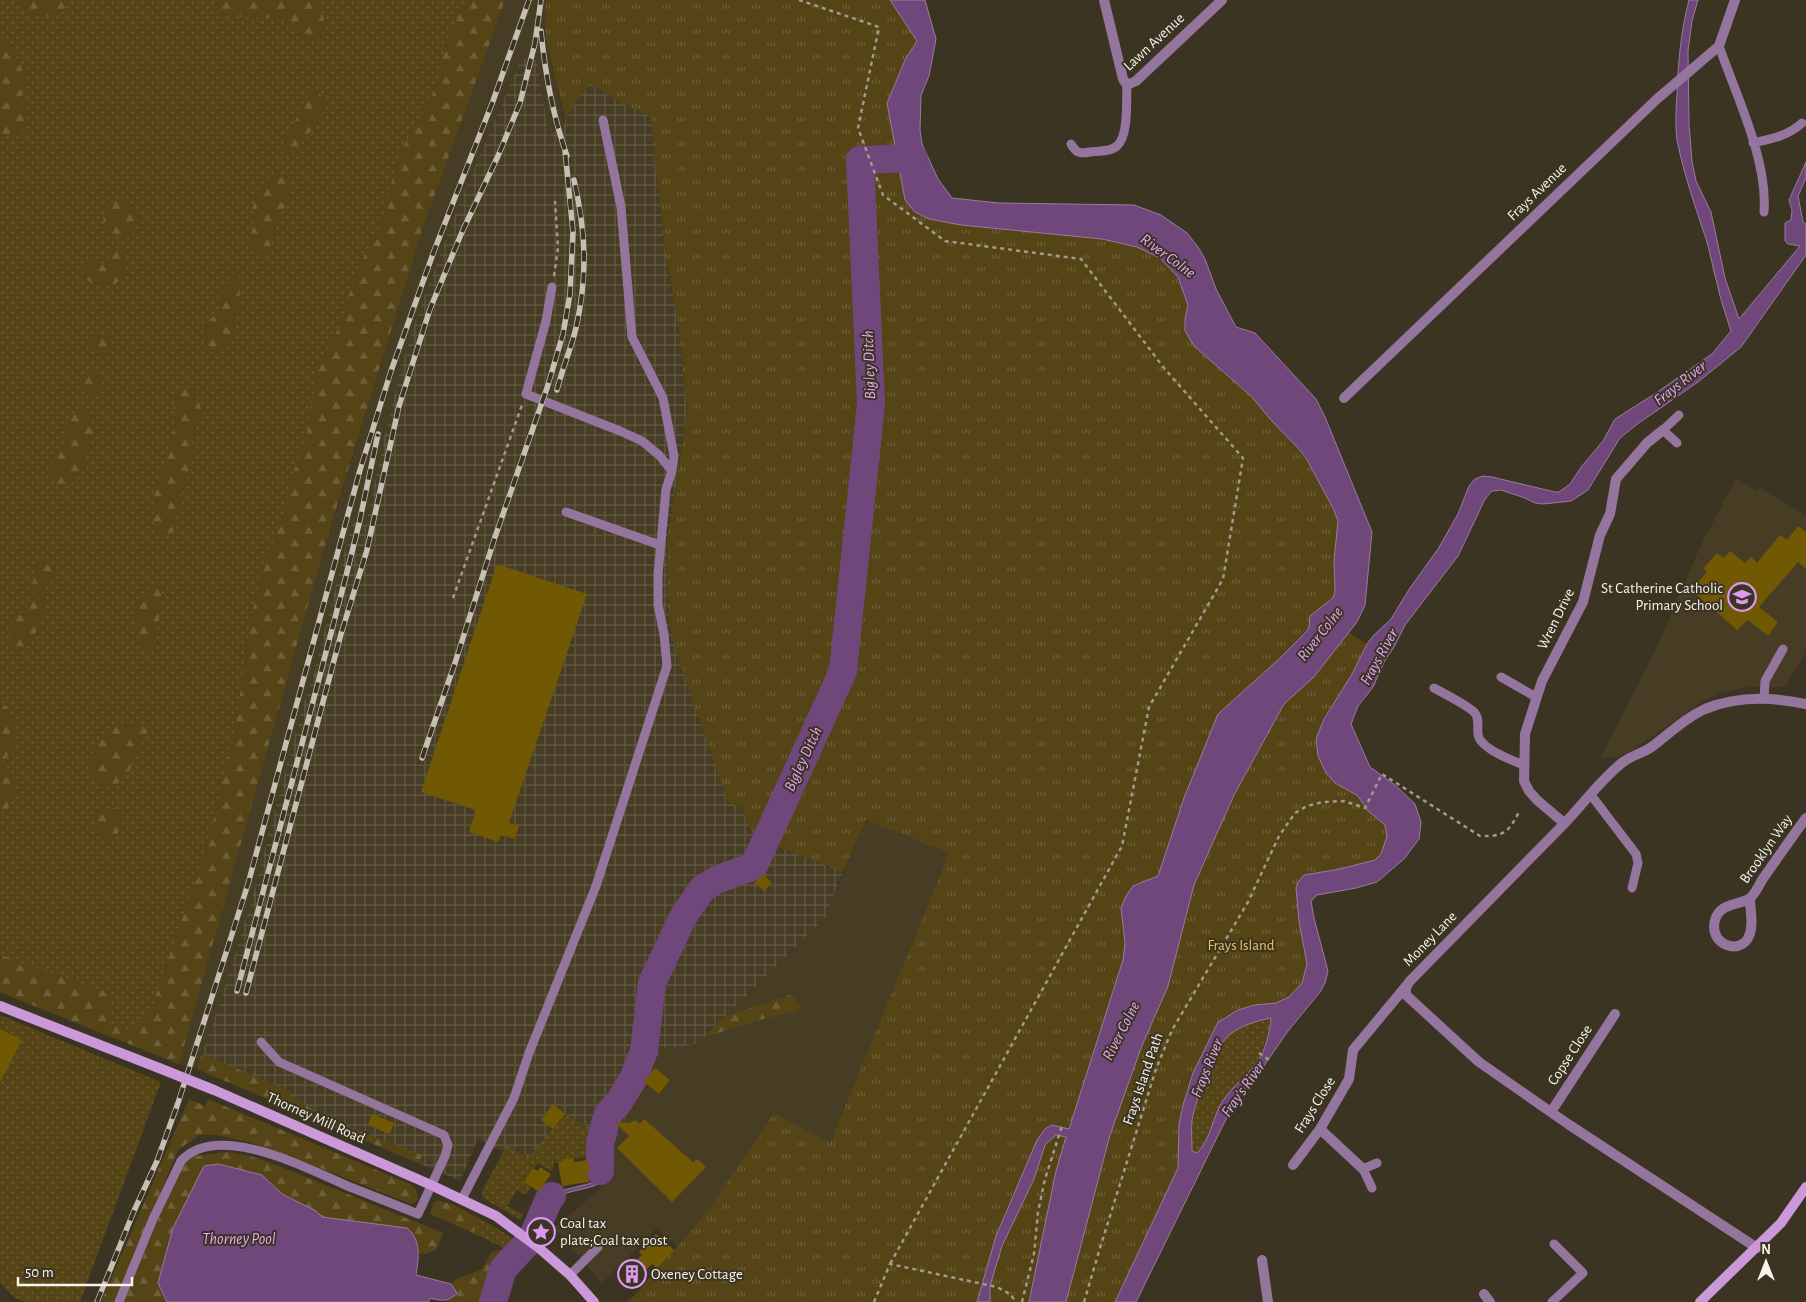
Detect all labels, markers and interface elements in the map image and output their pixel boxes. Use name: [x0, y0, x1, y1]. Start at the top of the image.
street label: Lawn Avenue: [1121, 10, 1187, 74]
street label: Frays Avenue: [1505, 160, 1569, 224]
water label: River Colne: [1138, 231, 1198, 281]
water label: Bigley Ditch: [860, 330, 878, 400]
water label: Frays River: [1651, 357, 1710, 408]
place label: St Catherine Catholic Primary School: [1601, 581, 1723, 613]
school or university icon: St Catherine Catholic Primary School: [1727, 582, 1757, 612]
street label: Wren Drive: [1535, 586, 1577, 652]
water label: River Colne: [1294, 604, 1346, 664]
water label: Frays River: [1357, 625, 1401, 688]
water label: Bigley Ditch: [781, 724, 825, 794]
street label: Brooklyn Way: [1737, 811, 1796, 886]
street label: Money Lane: [1400, 909, 1460, 969]
park label: Frays Island: [1207, 938, 1275, 953]
water label: River Colne: [1099, 999, 1143, 1063]
street label: Copse Close: [1545, 1022, 1595, 1088]
street label: Frays Island Path: [1120, 1031, 1166, 1127]
water label: Frays River: [1188, 1036, 1226, 1100]
water label: Fray's River: [1218, 1058, 1268, 1120]
street label: Frays Close: [1292, 1074, 1338, 1136]
street label: Thorney Mill Road: [265, 1090, 368, 1146]
place label: Coal tax plate;Coal tax post: [560, 1216, 667, 1248]
place icon: Coal tax plate;Coal tax post: [526, 1217, 556, 1247]
water label: Thorney Pool: [202, 1231, 276, 1247]
north arrow: [1741, 1237, 1791, 1287]
text: N: [1761, 1243, 1771, 1257]
scale bar: [18, 1254, 131, 1286]
building icon: Oxeney Cottage: [617, 1259, 647, 1289]
text: 50 m: [25, 1265, 54, 1280]
place label: Oxeney Cottage: [651, 1267, 743, 1282]

